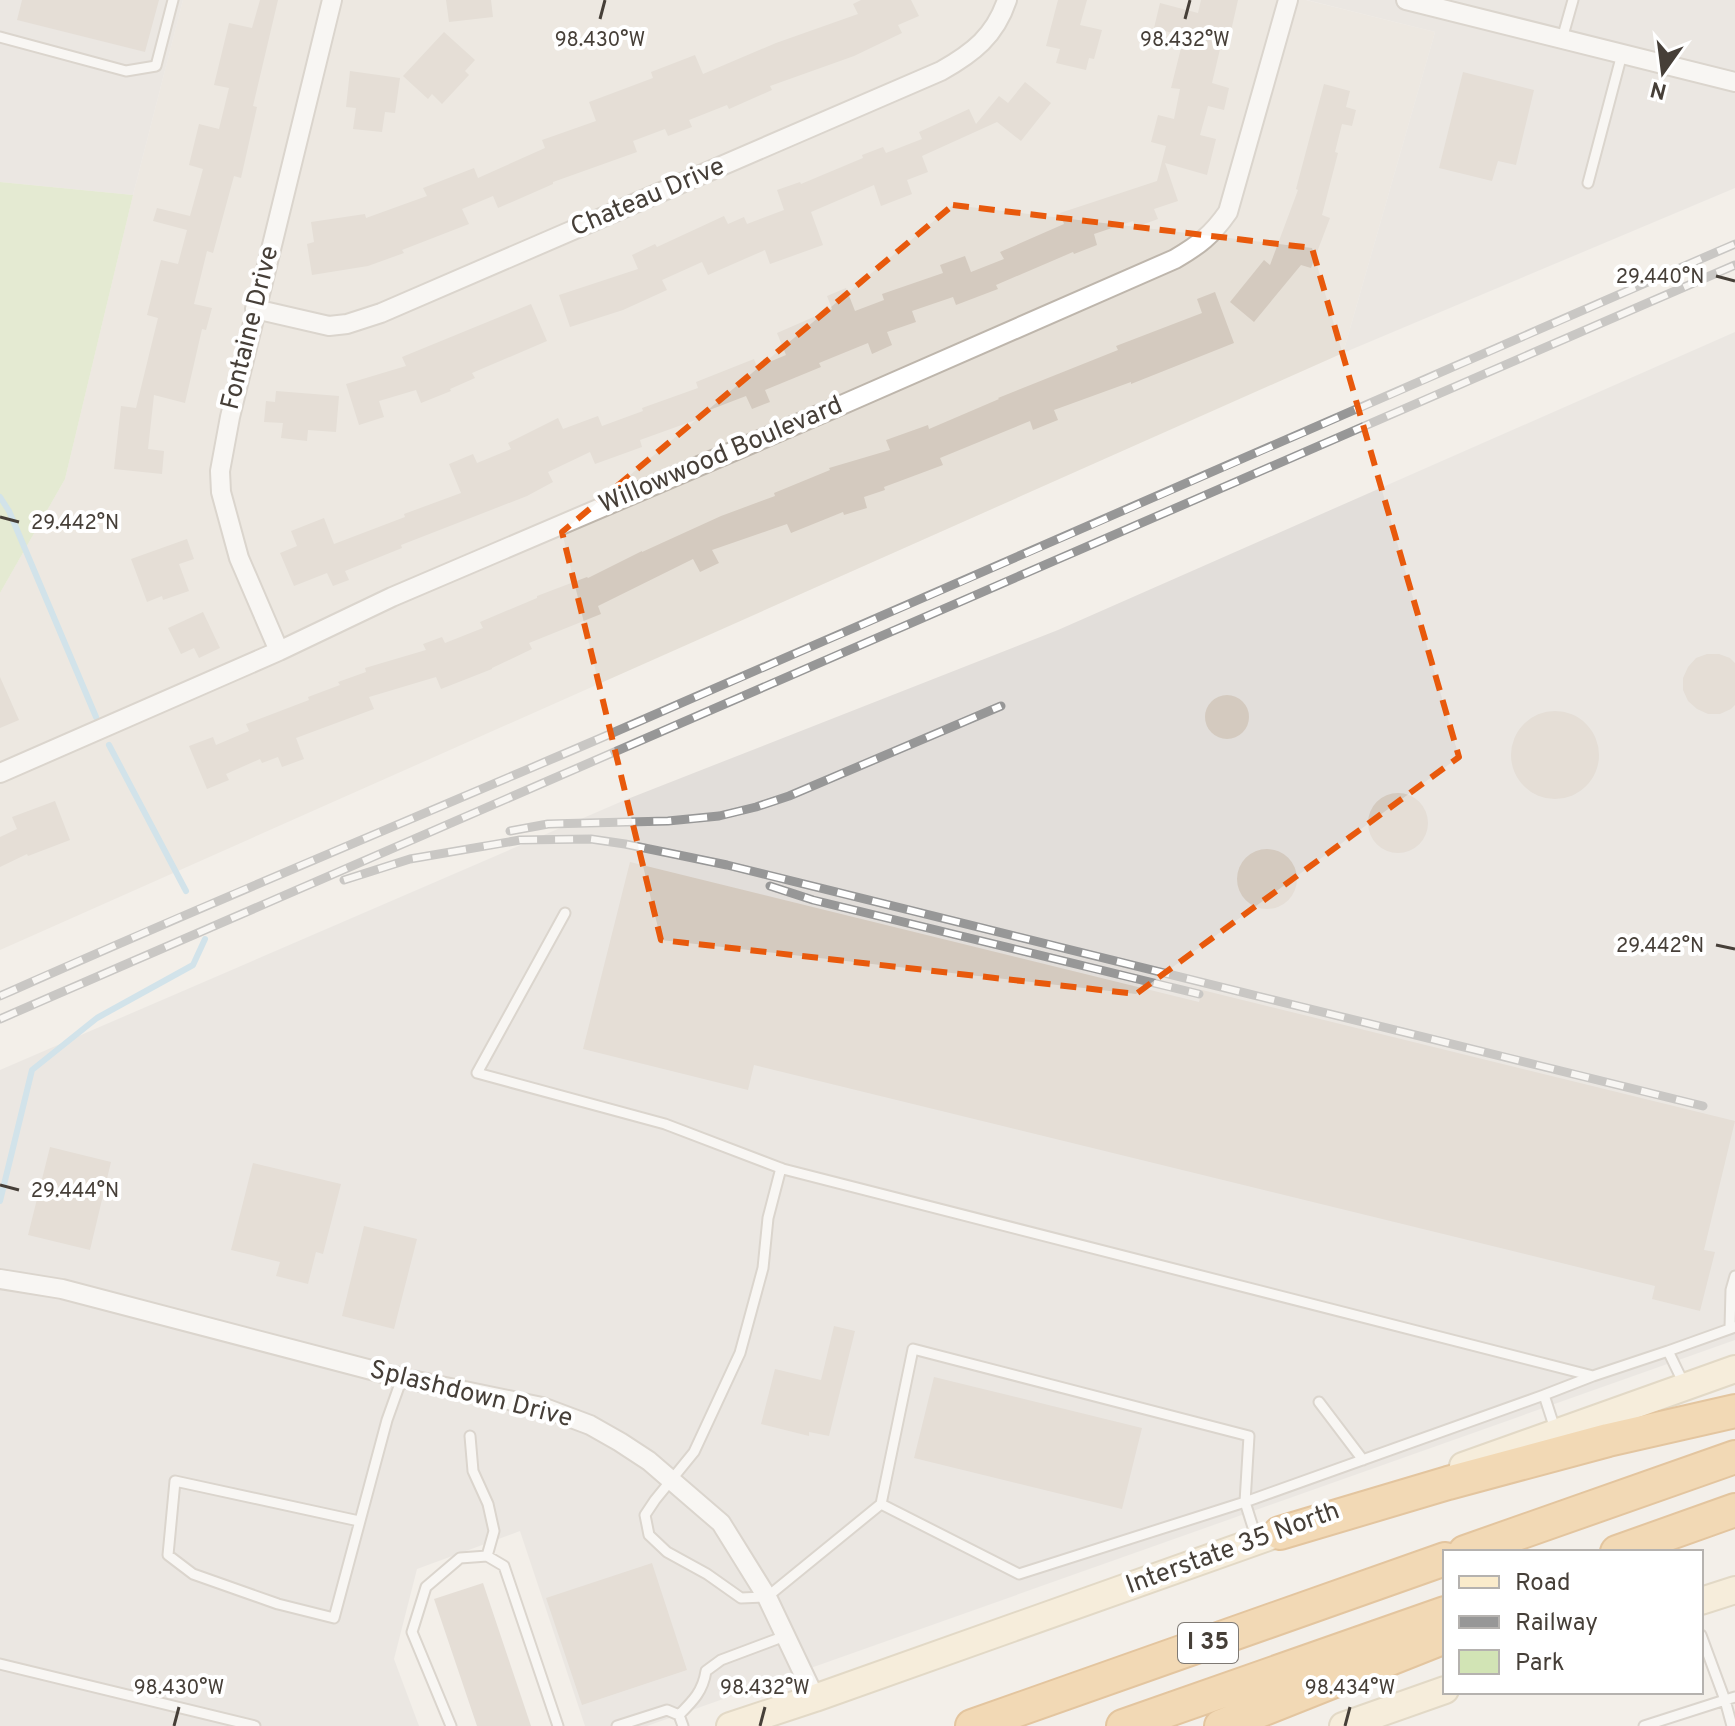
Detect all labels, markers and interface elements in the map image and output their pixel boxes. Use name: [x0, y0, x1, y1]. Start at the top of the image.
text: 98.430°W: [555, 28, 645, 54]
text: 98.432°W: [1140, 28, 1230, 54]
north arrow: [1623, 32, 1703, 112]
text: N: [1648, 74, 1670, 104]
street label: Chateau Drive: [566, 151, 730, 245]
street label: Fontaine Drive: [215, 243, 287, 413]
text: 29.440°N: [1616, 265, 1704, 291]
street label: Willowwood Boulevard: [594, 390, 848, 522]
text: 29.442°N: [31, 511, 119, 537]
text: 29.442°N: [1616, 934, 1704, 960]
text: 29.444°N: [31, 1179, 119, 1205]
street label: Splashdown Drive: [366, 1354, 576, 1436]
street label: Interstate 35 North: [1122, 1495, 1344, 1603]
legend: [1443, 1550, 1703, 1694]
text: Road: [1515, 1569, 1571, 1599]
text: Railway: [1515, 1609, 1598, 1639]
road number: I 35: [1178, 1623, 1238, 1663]
text: Park: [1515, 1649, 1565, 1679]
text: 98.430°W: [134, 1676, 224, 1702]
text: 98.432°W: [720, 1676, 810, 1702]
text: 98.434°W: [1305, 1676, 1395, 1702]

